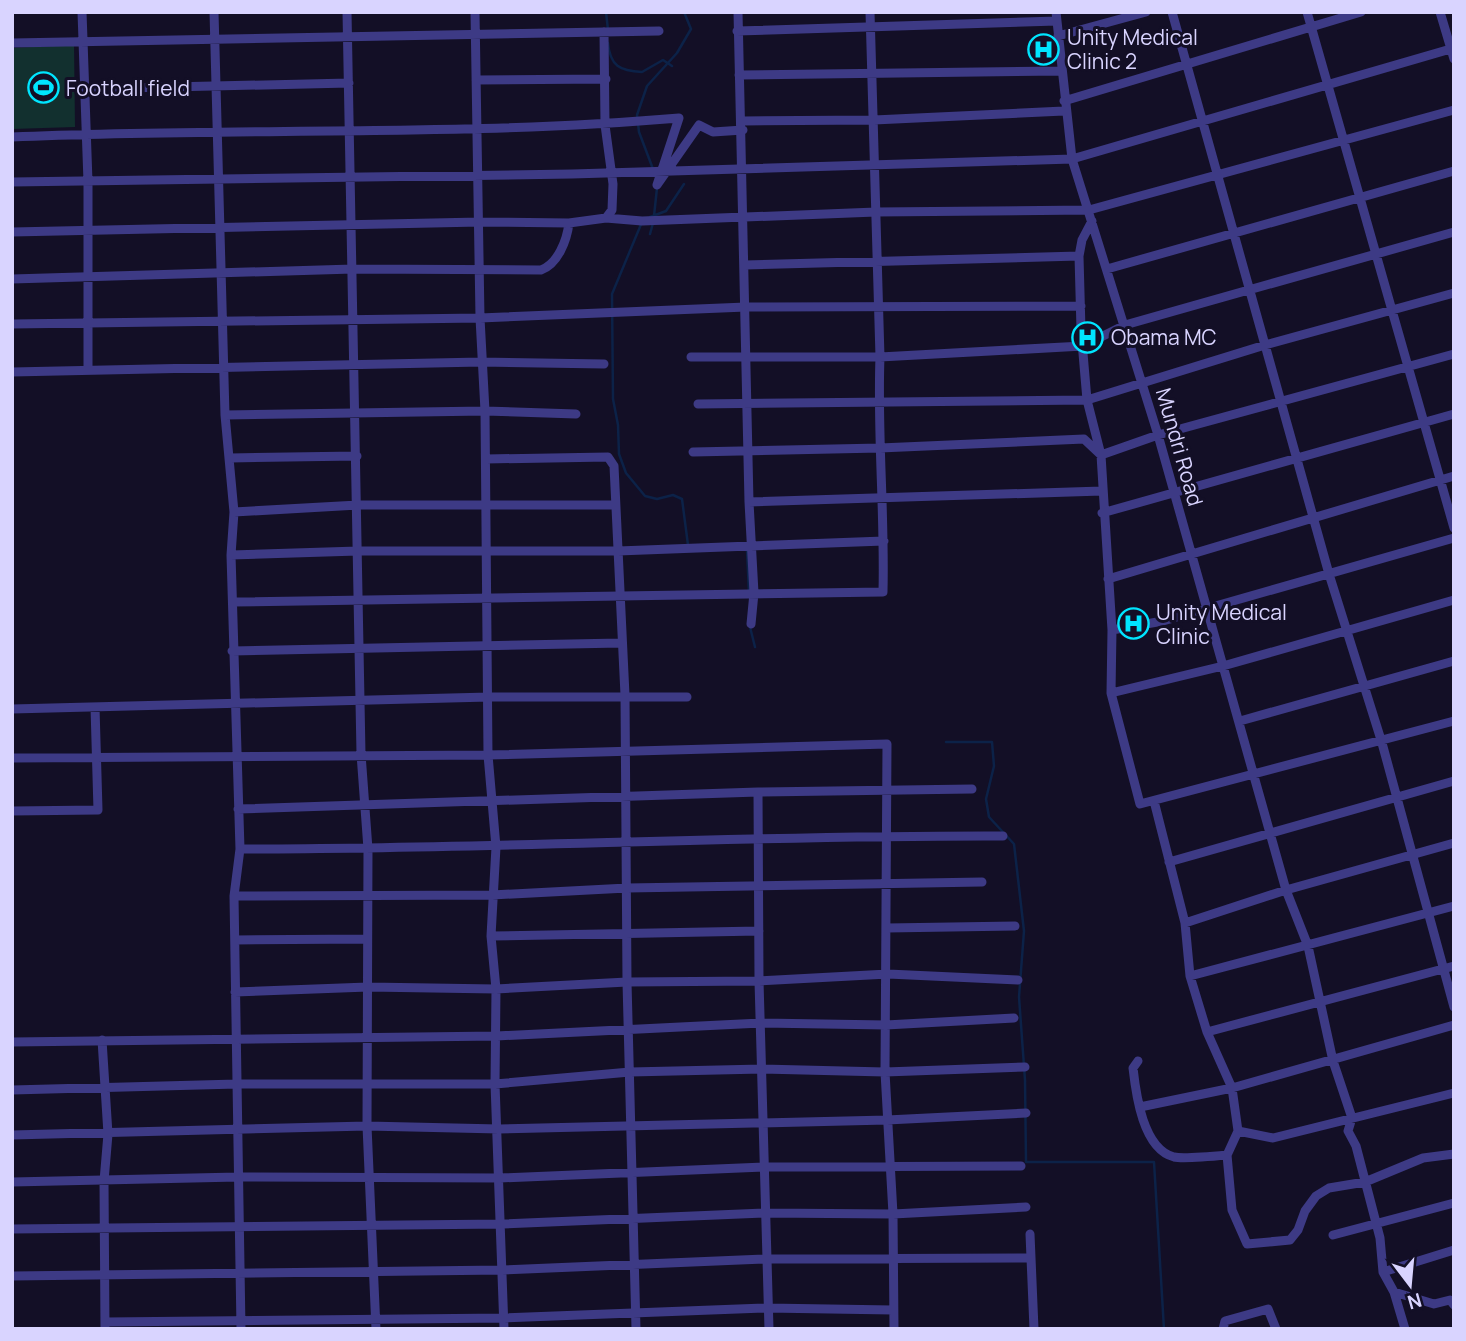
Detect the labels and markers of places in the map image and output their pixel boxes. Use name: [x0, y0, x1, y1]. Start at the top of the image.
place label: Unity Medical Clinic 2: [1067, 23, 1198, 75]
hospital icon: Unity Medical Clinic 2: [1027, 32, 1061, 66]
sports icon: Football field: [26, 71, 60, 105]
place label: Football field: [66, 74, 190, 102]
hospital icon: Obama MC: [1071, 320, 1105, 354]
place label: Obama MC: [1111, 323, 1217, 351]
place label: Unity Medical Clinic: [1156, 598, 1287, 650]
hospital icon: Unity Medical Clinic: [1116, 607, 1150, 641]

